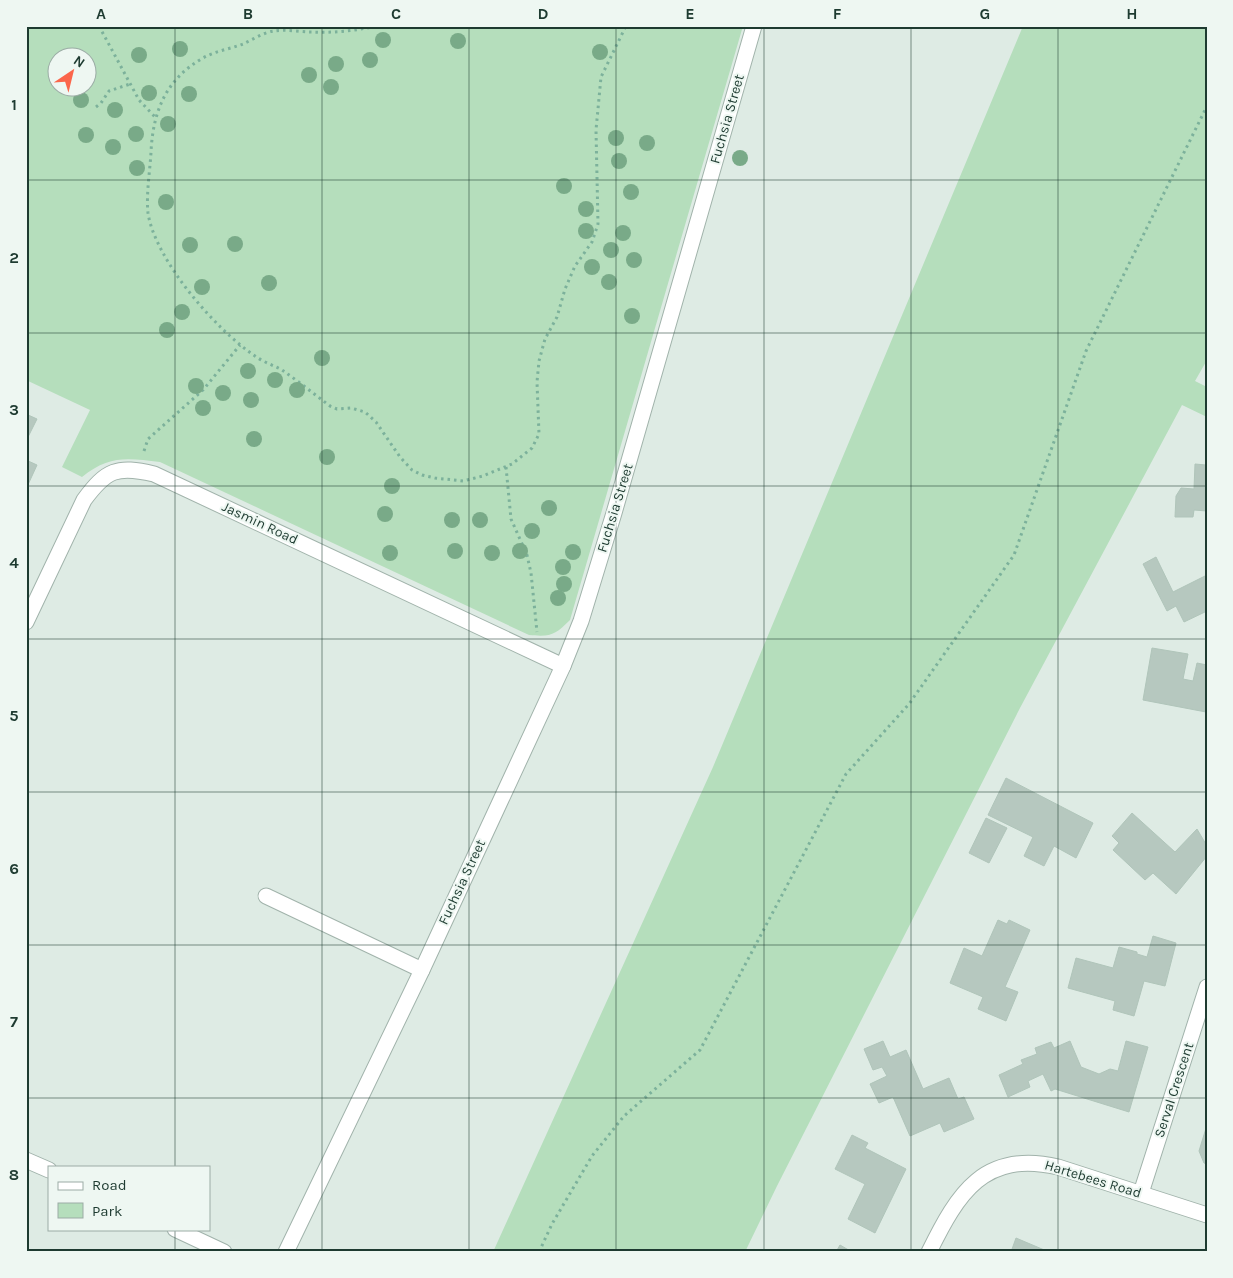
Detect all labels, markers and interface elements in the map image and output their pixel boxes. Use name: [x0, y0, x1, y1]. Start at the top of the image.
text: A: [96, 4, 106, 23]
text: B: [243, 4, 253, 23]
text: C: [391, 4, 401, 23]
text: D: [538, 4, 549, 23]
text: E: [685, 4, 695, 23]
text: F: [833, 4, 842, 23]
text: G: [980, 4, 990, 23]
text: H: [1126, 4, 1138, 23]
north arrow: [48, 48, 98, 98]
text: N: [70, 52, 88, 72]
street label: Fuchsia Street: [706, 72, 748, 166]
text: 1: [11, 95, 17, 114]
text: 2: [9, 248, 19, 267]
text: 3: [9, 400, 19, 419]
street label: Fuchsia Street: [593, 461, 637, 555]
street label: Jasmin Road: [219, 498, 301, 548]
text: 4: [9, 553, 19, 572]
text: 5: [9, 706, 19, 725]
street label: Fuchsia Street: [435, 837, 489, 927]
text: 6: [9, 859, 19, 878]
text: 7: [10, 1012, 18, 1031]
street label: Serval Crescent: [1151, 1040, 1197, 1140]
street label: Hartebees Road: [1043, 1156, 1143, 1202]
text: 8: [9, 1165, 19, 1184]
legend: [48, 1166, 210, 1230]
text: Road: [92, 1176, 127, 1194]
text: Park: [92, 1202, 122, 1220]

